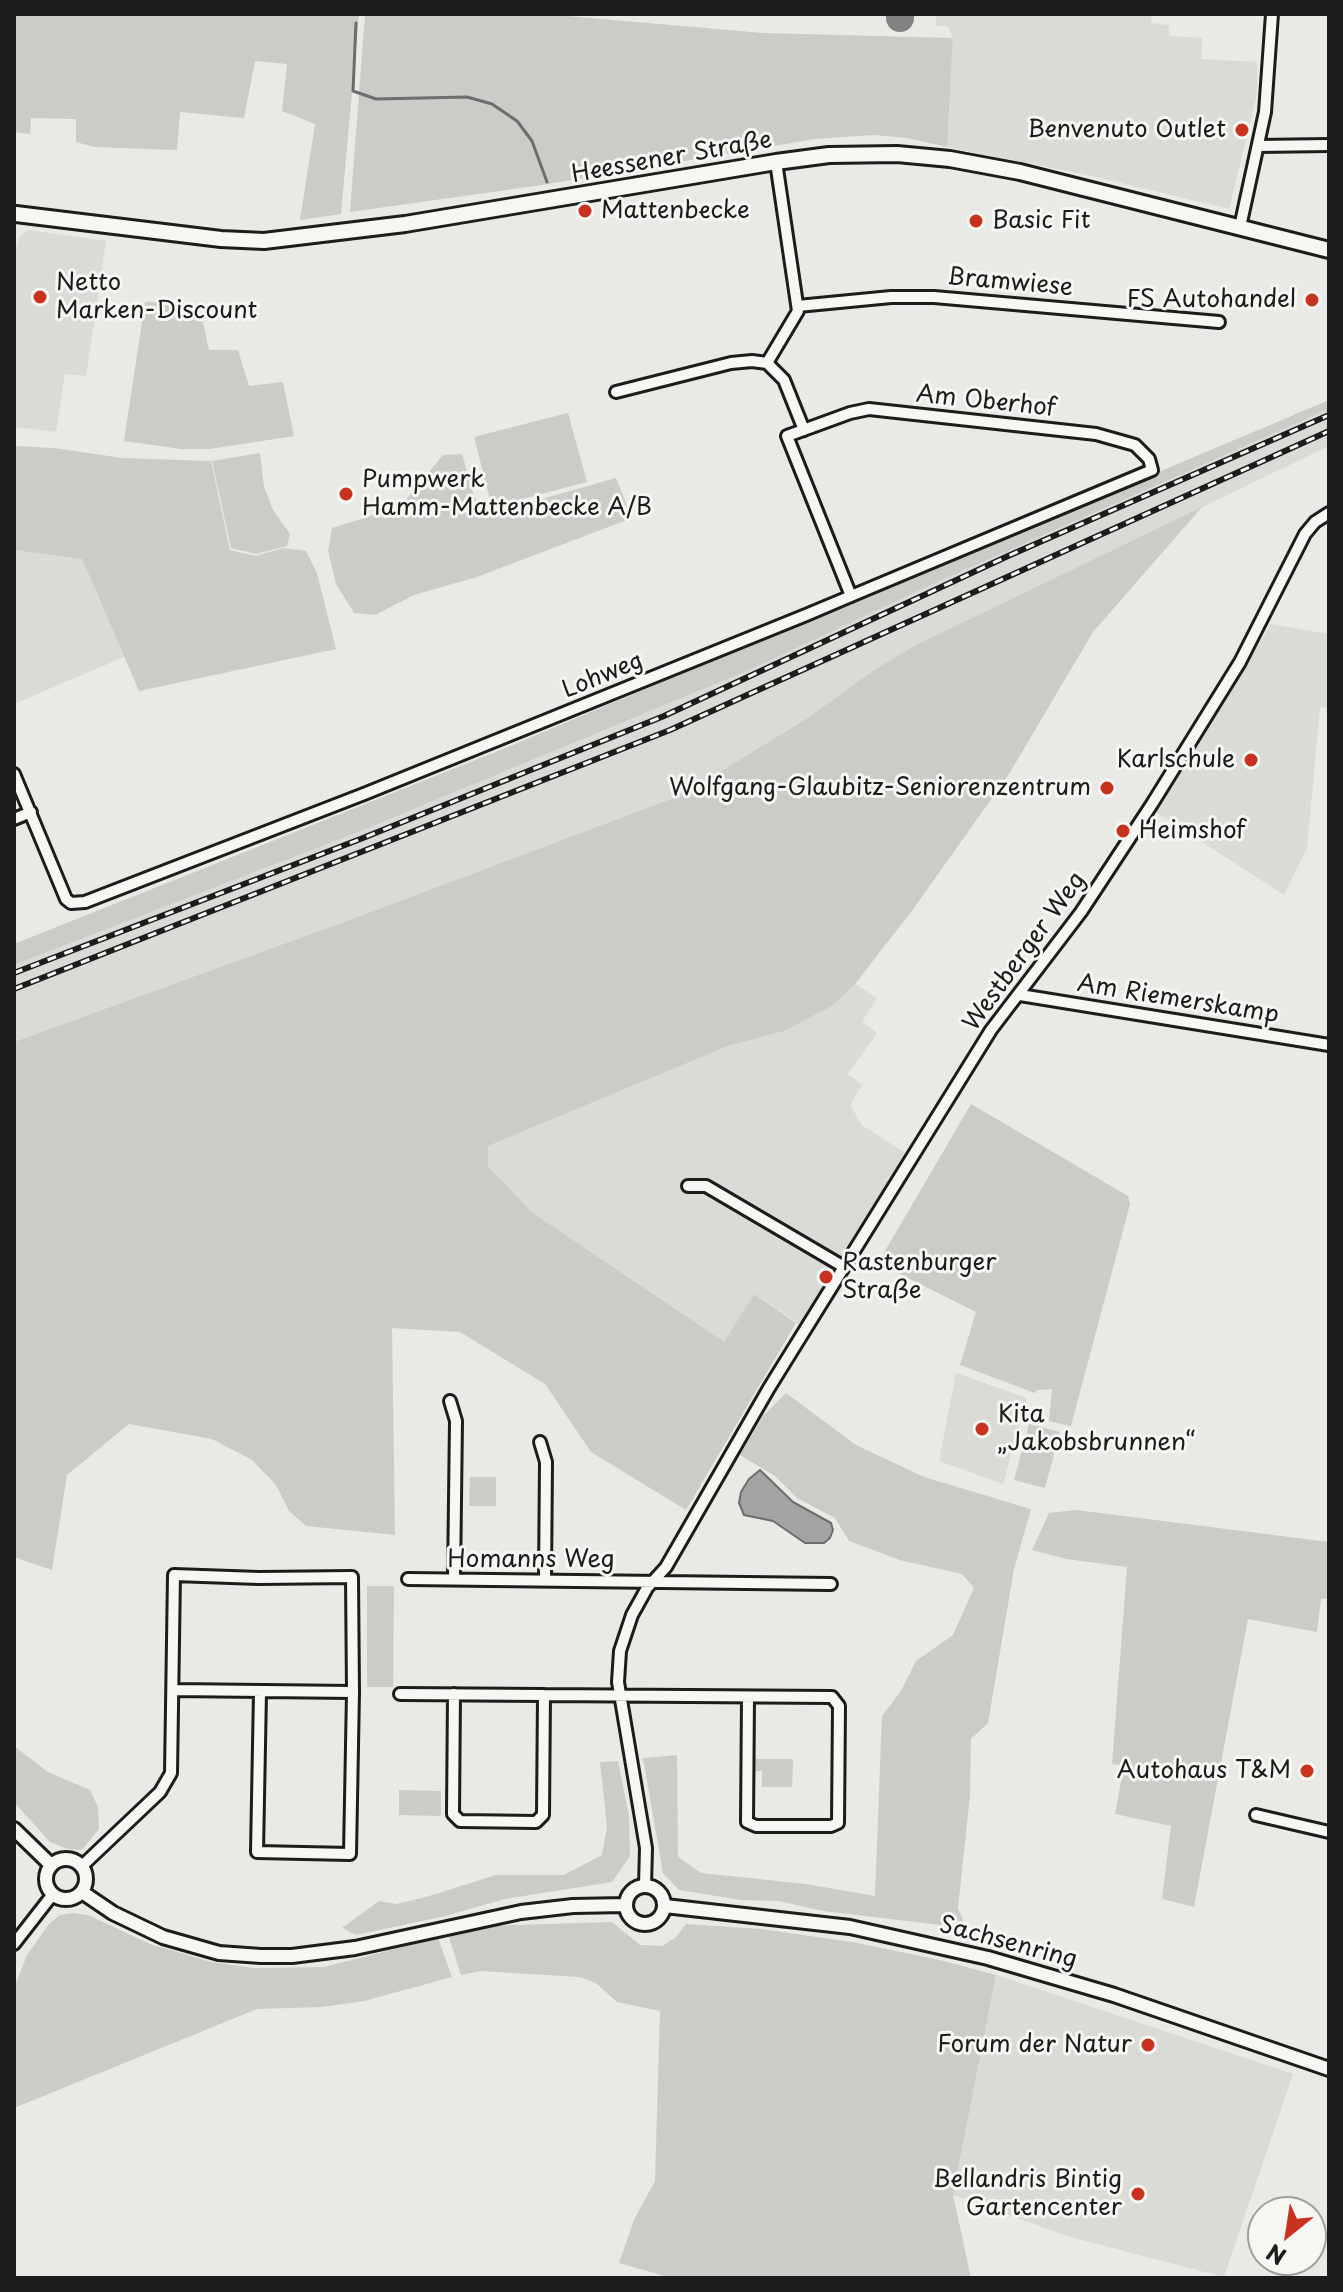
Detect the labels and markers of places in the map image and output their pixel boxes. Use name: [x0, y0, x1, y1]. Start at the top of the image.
place label: Benvenuto Outlet: [1027, 116, 1226, 144]
marker: Benvenuto Outlet: [1233, 121, 1251, 139]
place label: Mattenbecke: [601, 197, 750, 225]
marker: Mattenbecke: [576, 202, 594, 220]
place label: Basic Fit: [992, 207, 1090, 235]
marker: Basic Fit: [967, 212, 985, 230]
place label: Netto Marken-Discount: [56, 269, 257, 325]
place label: FS Autohandel: [1127, 286, 1296, 314]
marker: Netto Marken-Discount: [31, 288, 49, 306]
marker: FS Autohandel: [1303, 291, 1321, 309]
place label: Pumpwerk Hamm-Mattenbecke A/B: [362, 466, 652, 522]
marker: Pumpwerk Hamm-Mattenbecke A/B: [337, 485, 355, 503]
place label: Karlschule: [1117, 746, 1235, 774]
marker: Karlschule: [1242, 751, 1260, 769]
place label: Wolfgang-Glaubitz-Seniorenzentrum: [669, 774, 1091, 802]
marker: Wolfgang-Glaubitz-Seniorenzentrum: [1098, 779, 1116, 797]
place label: Heimshof: [1139, 817, 1246, 845]
marker: Heimshof: [1114, 822, 1132, 840]
place label: Rastenburger Straße: [842, 1249, 996, 1305]
marker: Rastenburger Straße: [817, 1268, 835, 1286]
place label: Kita „Jakobsbrunnen“: [998, 1401, 1195, 1457]
marker: Kita „Jakobsbrunnen“: [973, 1420, 991, 1438]
place label: Autohaus T&M: [1117, 1757, 1291, 1785]
marker: Autohaus T&M: [1298, 1762, 1316, 1780]
place label: Forum der Natur: [937, 2031, 1132, 2059]
marker: Forum der Natur: [1139, 2036, 1157, 2054]
place label: Bellandris Bintig Gartencenter: [933, 2166, 1122, 2222]
marker: Bellandris Bintig Gartencenter: [1129, 2185, 1147, 2203]

